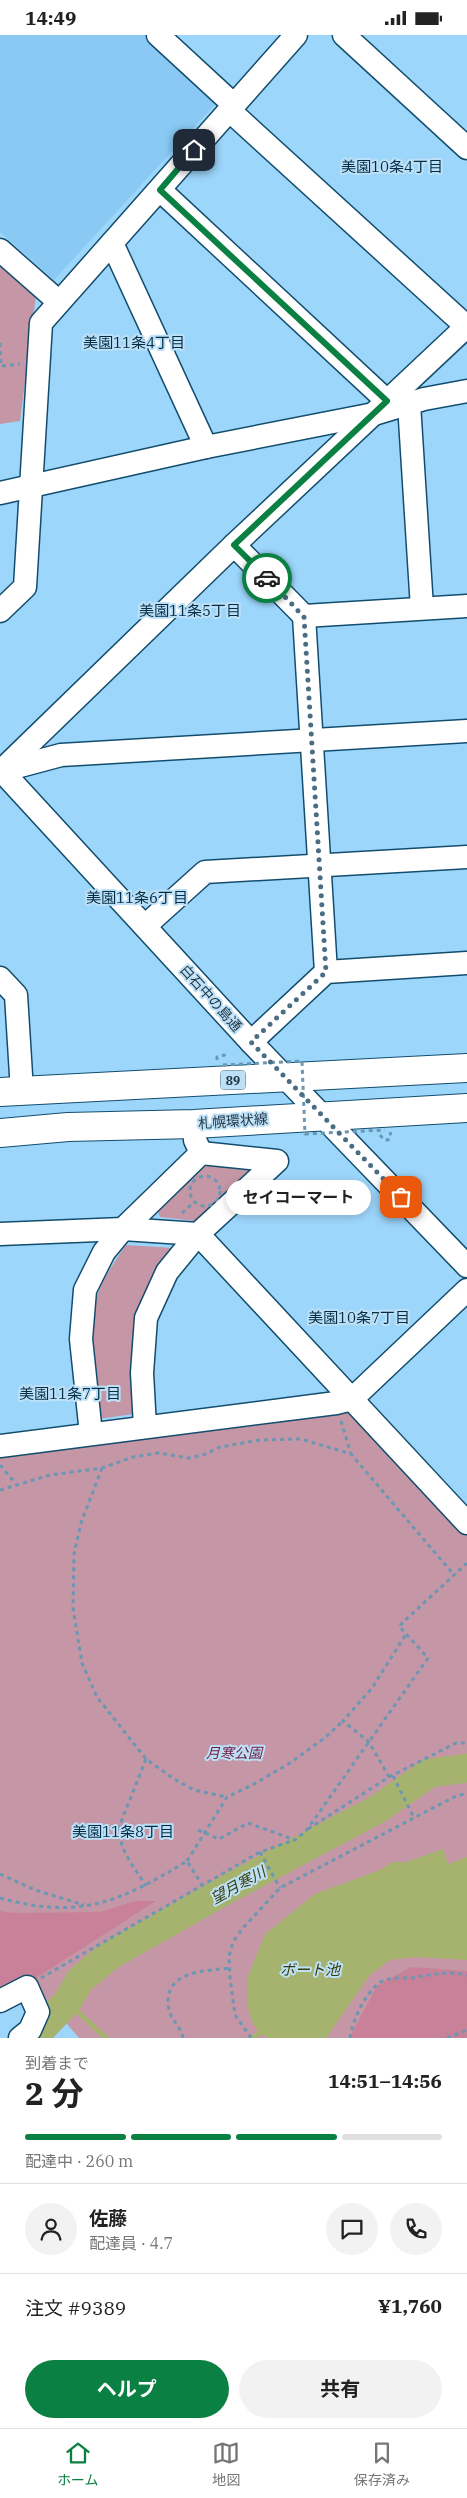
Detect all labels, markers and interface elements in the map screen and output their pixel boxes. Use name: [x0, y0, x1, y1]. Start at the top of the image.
text: 14:49: [25, 6, 76, 30]
pin: [173, 129, 215, 171]
icon: home: [180, 136, 208, 164]
district label: 美園10条4丁目: [341, 157, 443, 176]
district label: 美園11条4丁目: [83, 333, 185, 352]
courier: [242, 553, 292, 603]
icon: car: [253, 564, 281, 592]
district label: 美園11条5丁目: [139, 601, 241, 620]
district label: 美園11条6丁目: [86, 888, 188, 907]
street label: 白石中の島通: [176, 961, 246, 1035]
road number: 89: [220, 1071, 246, 1089]
street label: 札幌環状線: [197, 1110, 269, 1132]
pin: [380, 1176, 422, 1218]
callout: セイコーマート: [226, 1179, 371, 1215]
icon: bag: [387, 1183, 415, 1211]
text: セイコーマート: [242, 1187, 355, 1207]
district label: 美園10条7丁目: [308, 1308, 410, 1327]
district label: 美園11条7丁目: [19, 1384, 121, 1403]
park label: 月寒公園: [206, 1744, 264, 1762]
district label: 美園11条8丁目: [72, 1822, 174, 1841]
water label: 望月寒川: [207, 1861, 271, 1908]
water label: ボート池: [280, 1960, 342, 1979]
text: 到着まで: [25, 2053, 89, 2073]
text: 14:51–14:56: [328, 2069, 442, 2093]
text: 2 分: [25, 2072, 84, 2114]
text: 配達中 · 260 m: [25, 2151, 133, 2171]
button: person: [25, 2203, 77, 2255]
button: chat: [326, 2203, 378, 2255]
button: phone: [390, 2203, 442, 2255]
text: 佐藤: [89, 2206, 127, 2230]
text: 配達員 · 4.7: [89, 2233, 173, 2253]
text: ¥1,760: [378, 2294, 442, 2318]
text: 注文 #9389: [25, 2296, 126, 2320]
button: ヘルプ: [25, 2360, 229, 2418]
button: 共有: [239, 2360, 442, 2418]
tab: ホーム: [57, 2439, 98, 2489]
tab: 地図: [212, 2439, 240, 2489]
tab: 保存済み: [354, 2439, 410, 2489]

